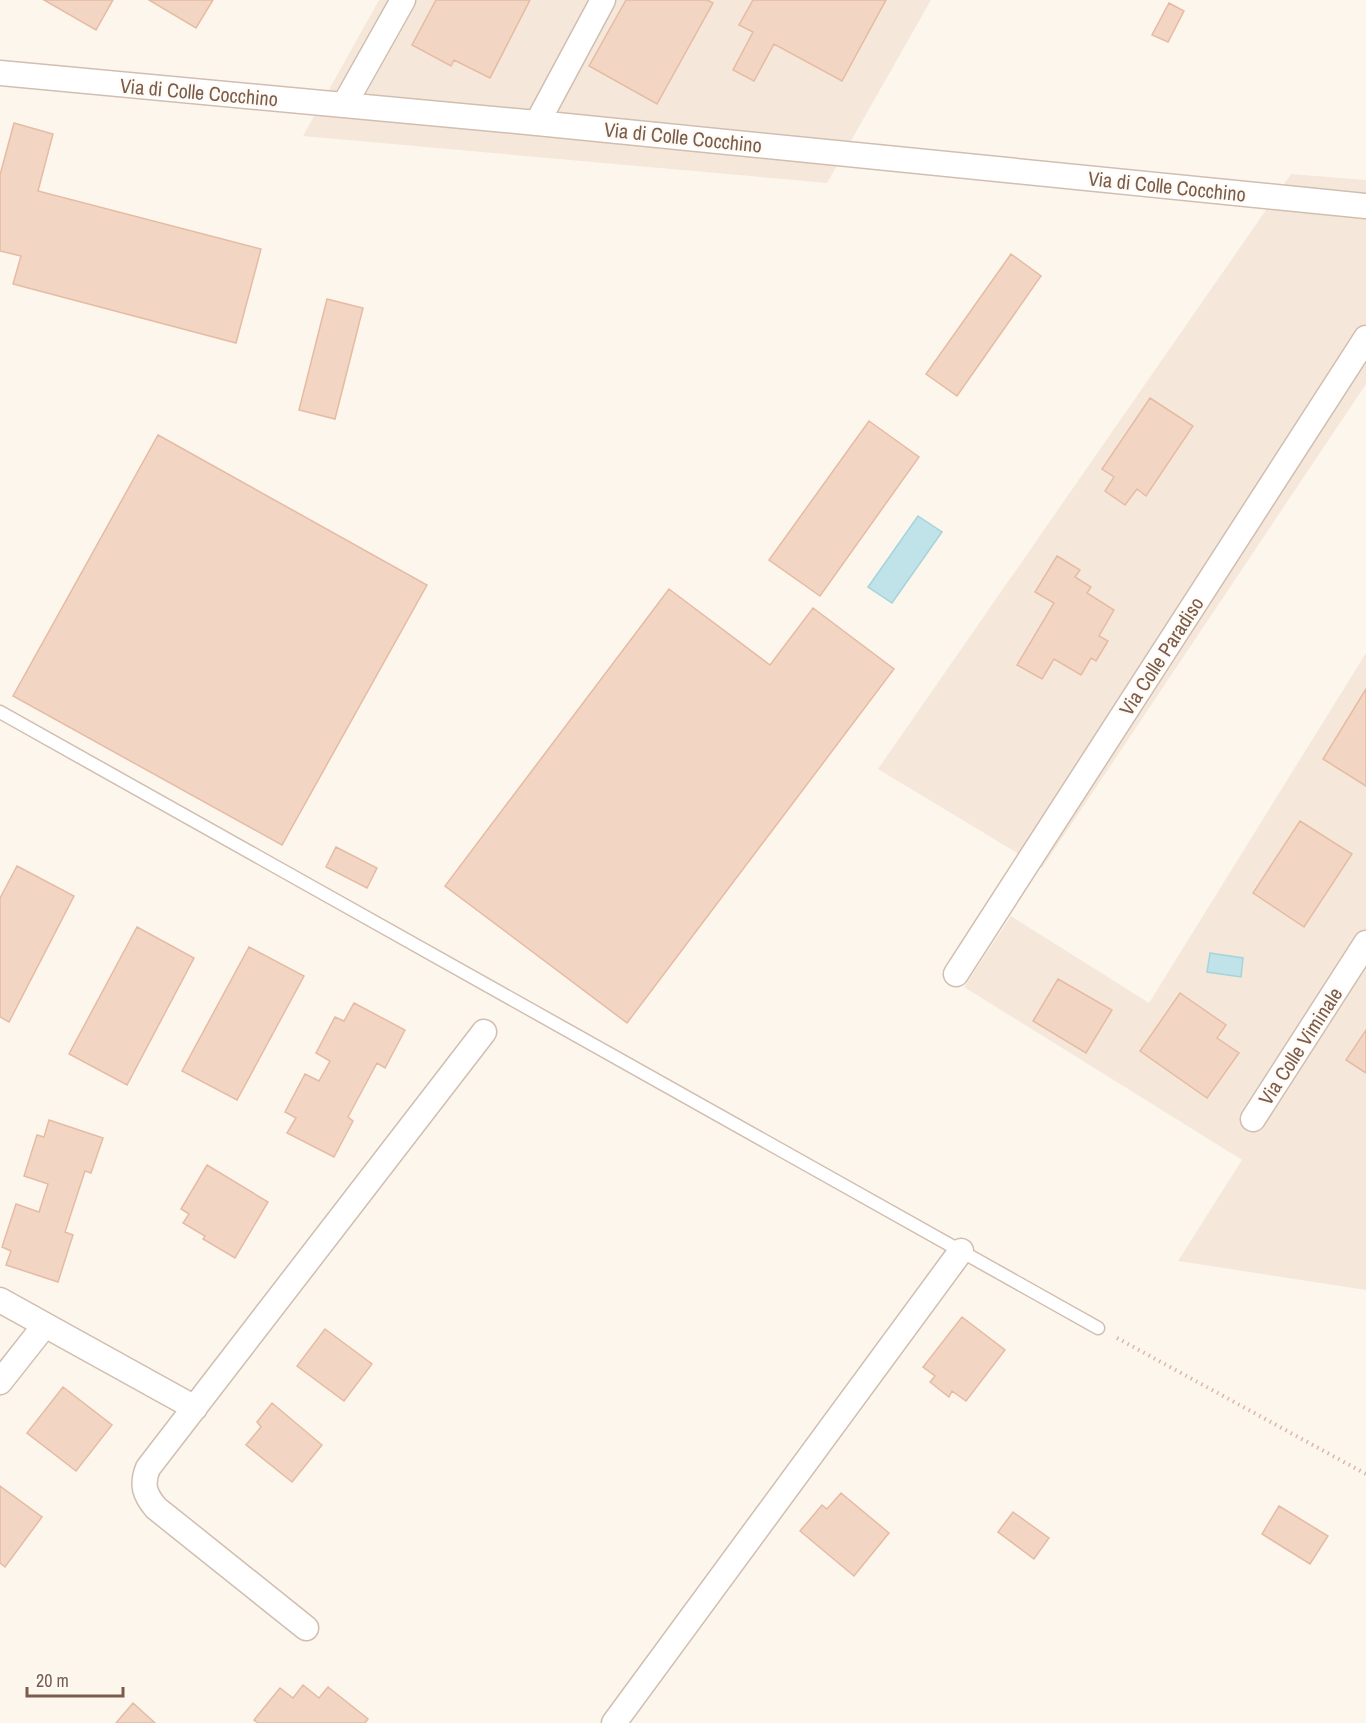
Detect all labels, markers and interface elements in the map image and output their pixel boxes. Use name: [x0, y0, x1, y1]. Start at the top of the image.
street label: Via di Colle Cocchino: [119, 72, 279, 112]
street label: Via di Colle Cocchino: [603, 115, 763, 159]
street label: Via di Colle Cocchino: [1087, 164, 1247, 208]
street label: Via Colle Paradiso: [1113, 591, 1209, 721]
street label: Via Colle Viminale: [1252, 982, 1348, 1110]
scale bar: [27, 1660, 123, 1698]
text: 20 m: [36, 1668, 69, 1693]

